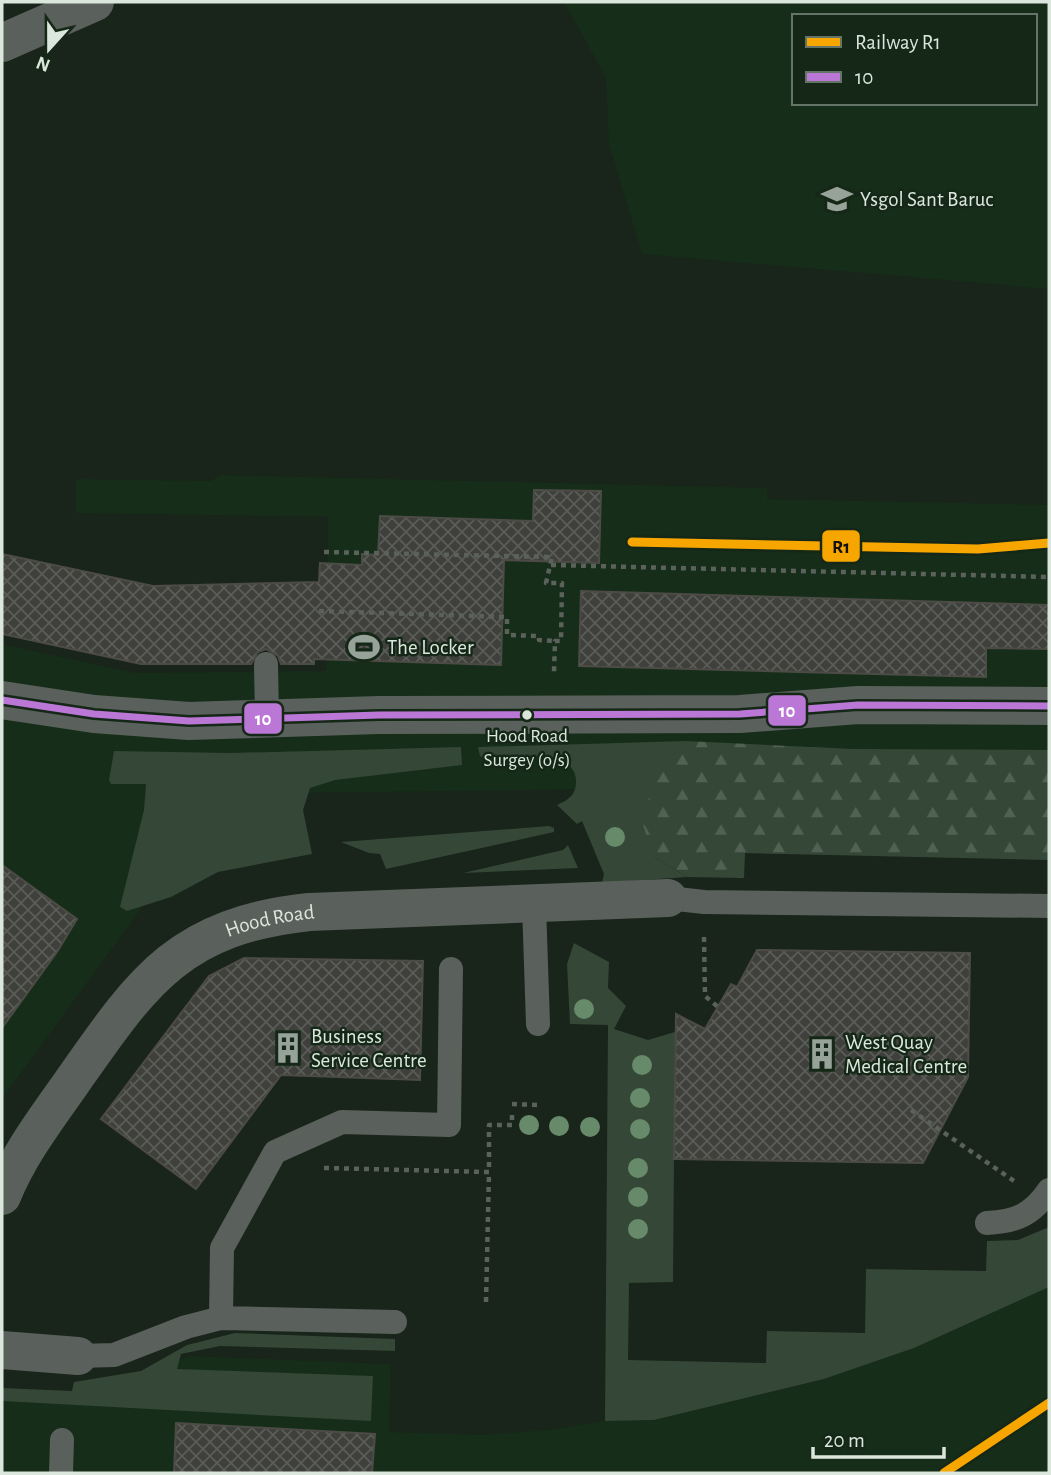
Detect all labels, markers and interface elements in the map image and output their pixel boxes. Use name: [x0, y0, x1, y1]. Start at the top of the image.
north arrow: [14, 14, 84, 84]
legend: [792, 14, 1037, 105]
text: Railway R1: [855, 32, 941, 53]
text: N: [34, 52, 53, 75]
text: 10: [855, 67, 873, 88]
school or university icon: Ysgol Sant Baruc: [820, 182, 854, 216]
place label: Ysgol Sant Baruc: [860, 189, 993, 210]
line badge: R1: [821, 529, 861, 563]
text: R1: [832, 538, 850, 557]
sports icon: The Locker: [347, 630, 381, 664]
place label: The Locker: [387, 637, 474, 658]
line badge: 10: [767, 694, 807, 727]
line badge: 10: [243, 702, 283, 735]
text: 10: [779, 702, 795, 721]
marker: Hood Road Surgey (o/s): [520, 708, 534, 722]
text: 10: [255, 710, 271, 729]
place label: Hood Road Surgey (o/s): [484, 727, 570, 770]
street label: Hood Road: [222, 901, 316, 941]
place label: Business Service Centre: [311, 1026, 427, 1071]
building icon: Business Service Centre: [271, 1031, 305, 1065]
place label: West Quay Medical Centre: [845, 1032, 967, 1077]
building icon: West Quay Medical Centre: [805, 1037, 839, 1071]
scale bar: [813, 1416, 944, 1460]
text: 20 m: [824, 1430, 865, 1451]

